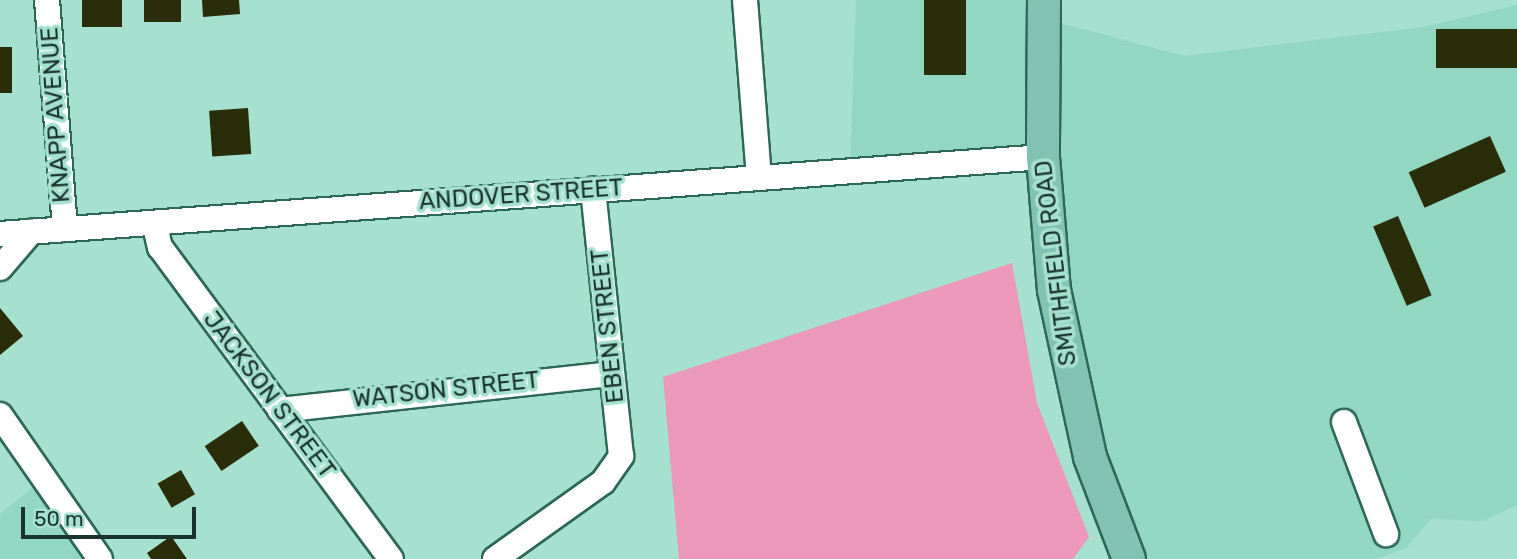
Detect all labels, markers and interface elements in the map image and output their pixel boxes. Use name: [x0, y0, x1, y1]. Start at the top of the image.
street label: KNAPP AVENUE: [35, 26, 77, 204]
street label: SMITHFIELD ROAD: [1029, 159, 1083, 367]
street label: ANDOVER STREET: [418, 174, 624, 216]
street label: EBEN STREET: [586, 247, 630, 405]
street label: JACKSON STREET: [197, 306, 341, 484]
street label: WATSON STREET: [351, 366, 541, 414]
scale bar: [24, 492, 200, 536]
text: 50 m: [34, 506, 84, 531]

